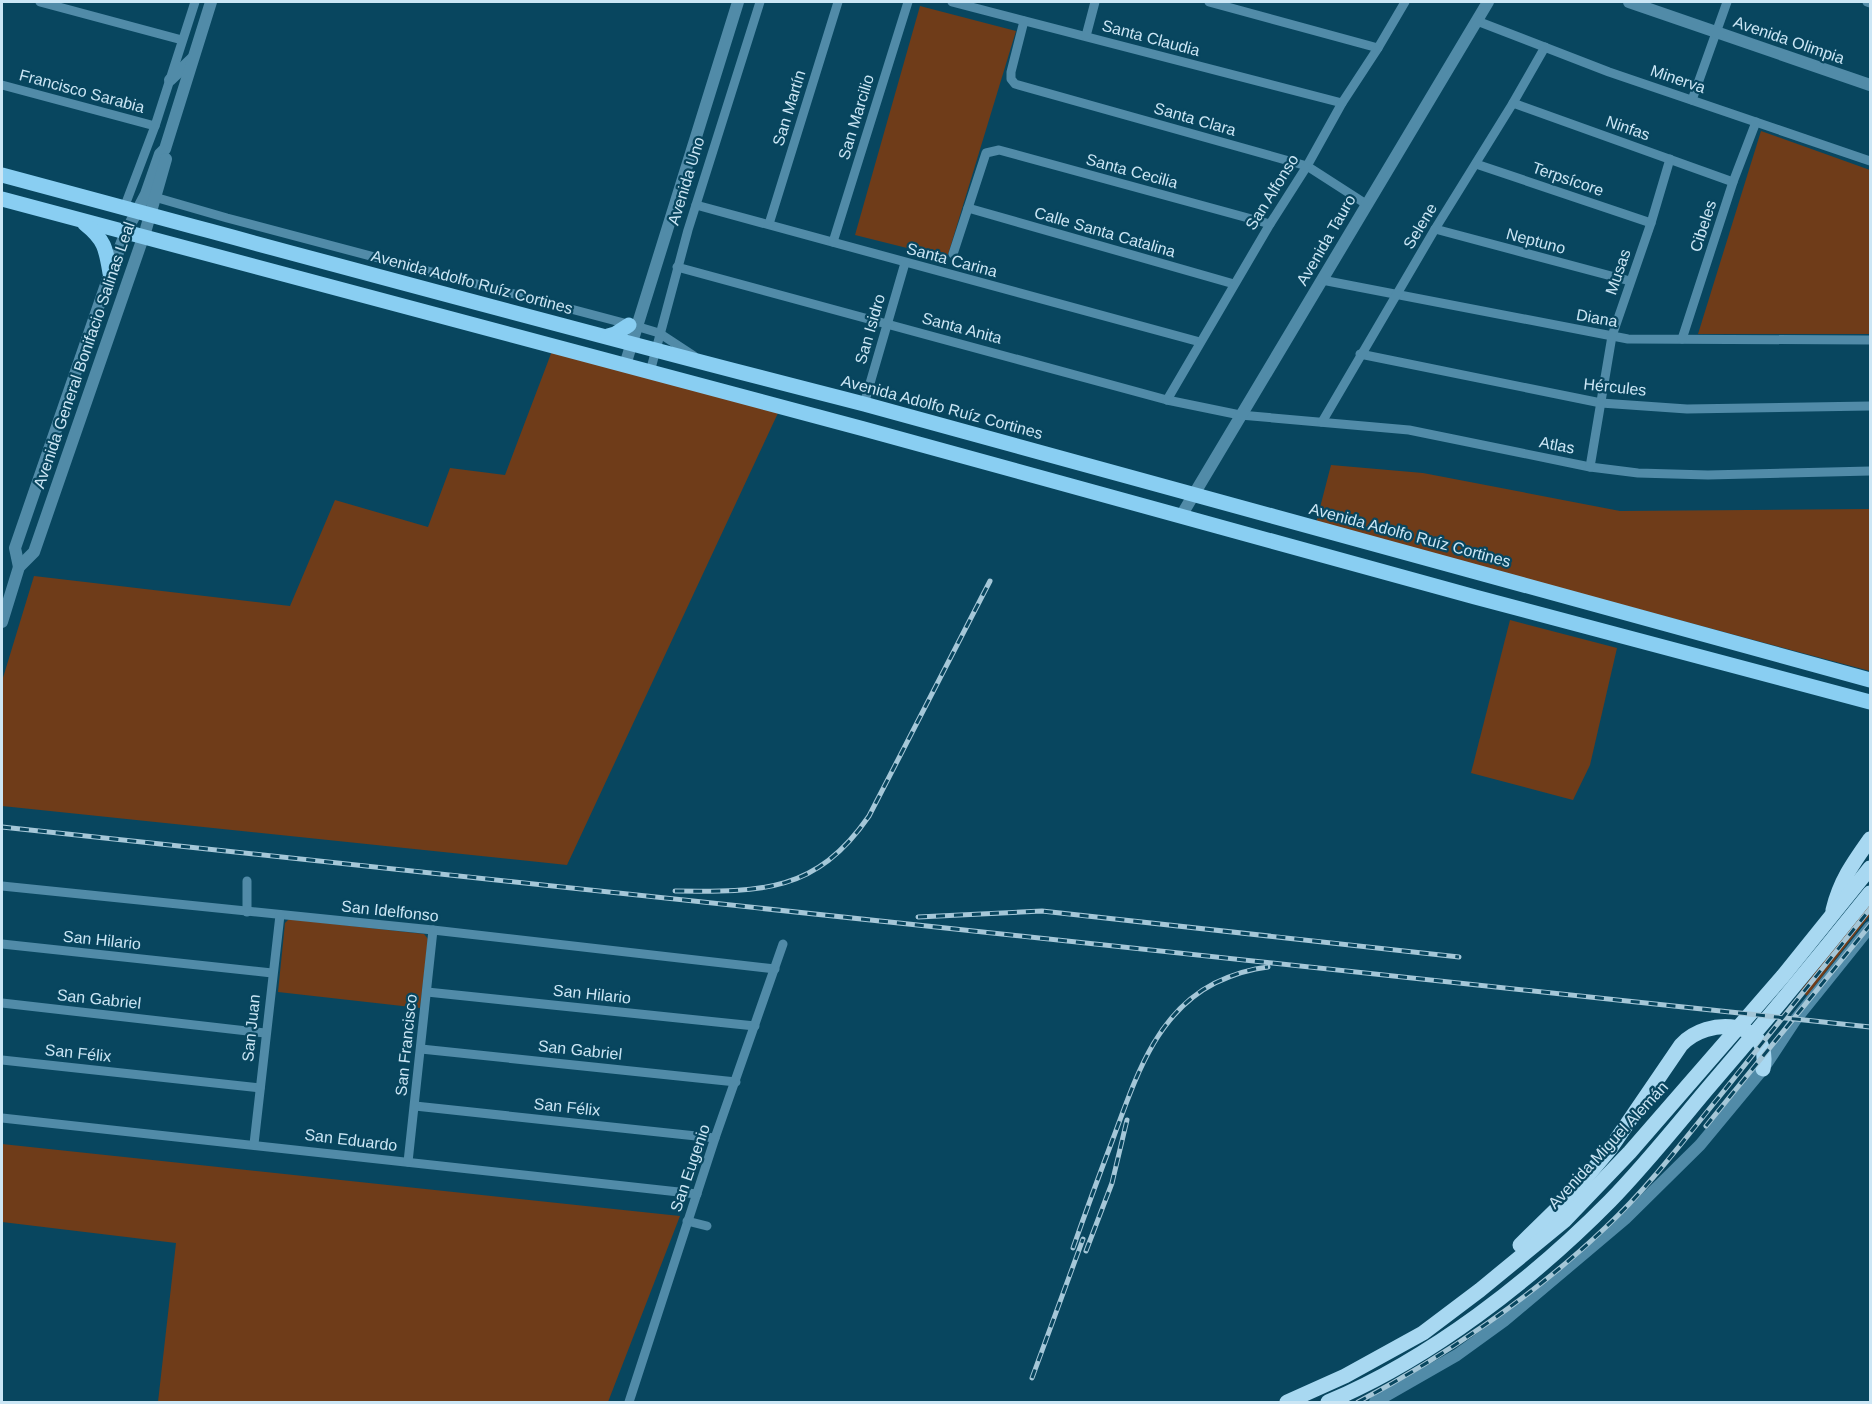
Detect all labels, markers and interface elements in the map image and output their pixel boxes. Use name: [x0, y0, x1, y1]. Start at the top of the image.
street label: Avenida Olimpia: [1731, 13, 1847, 67]
street label: Santa Claudia: [1100, 17, 1202, 59]
street label: Minerva: [1648, 62, 1708, 96]
street label: Francisco Sarabia: [18, 66, 147, 116]
street label: San Martín: [769, 68, 809, 148]
street label: San Marcilio: [835, 72, 877, 162]
street label: Santa Clara: [1152, 99, 1238, 139]
street label: Ninfas: [1604, 113, 1652, 143]
street label: Avenida Uno: [665, 135, 708, 227]
street label: Santa Cecilia: [1084, 151, 1180, 191]
street label: San Alfonso: [1242, 151, 1302, 233]
street label: Terpsícore: [1530, 159, 1606, 199]
street label: Avenida Tauro: [1293, 192, 1359, 288]
street label: Cibeles: [1687, 198, 1719, 254]
street label: Selene: [1400, 200, 1440, 252]
street label: Calle Santa Catalina: [1033, 204, 1178, 260]
street label: Avenida General Bonifacio Salinas Leal: [30, 219, 138, 491]
street label: Neptuno: [1505, 225, 1568, 257]
street label: Santa Carina: [905, 240, 999, 280]
street label: Avenida Adolfo Ruíz Cortines: [369, 247, 575, 317]
street label: Musas: [1602, 247, 1634, 297]
street label: San Isidro: [852, 292, 888, 366]
street label: Diana: [1575, 306, 1619, 330]
street label: Santa Anita: [920, 309, 1004, 347]
street label: Avenida Adolfo Ruíz Cortines: [839, 372, 1045, 442]
street label: Hércules: [1583, 375, 1647, 399]
street label: Atlas: [1538, 433, 1576, 457]
street label: Avenida Adolfo Ruíz Cortines: [1307, 500, 1513, 570]
street label: San Idelfonso: [340, 897, 440, 925]
street label: San Hilario: [62, 927, 142, 953]
street label: San Hilario: [552, 981, 632, 1007]
street label: San Gabriel: [56, 986, 142, 1012]
street label: San Juan: [239, 993, 263, 1063]
street label: San Francisco: [392, 993, 420, 1097]
street label: San Gabriel: [537, 1037, 623, 1063]
street label: San Félix: [44, 1041, 112, 1065]
street label: Avenida Miguel Alemán: [1545, 1078, 1671, 1212]
street label: San Félix: [533, 1095, 601, 1119]
street label: San Eugenio: [667, 1122, 713, 1214]
street label: San Eduardo: [304, 1126, 398, 1154]

